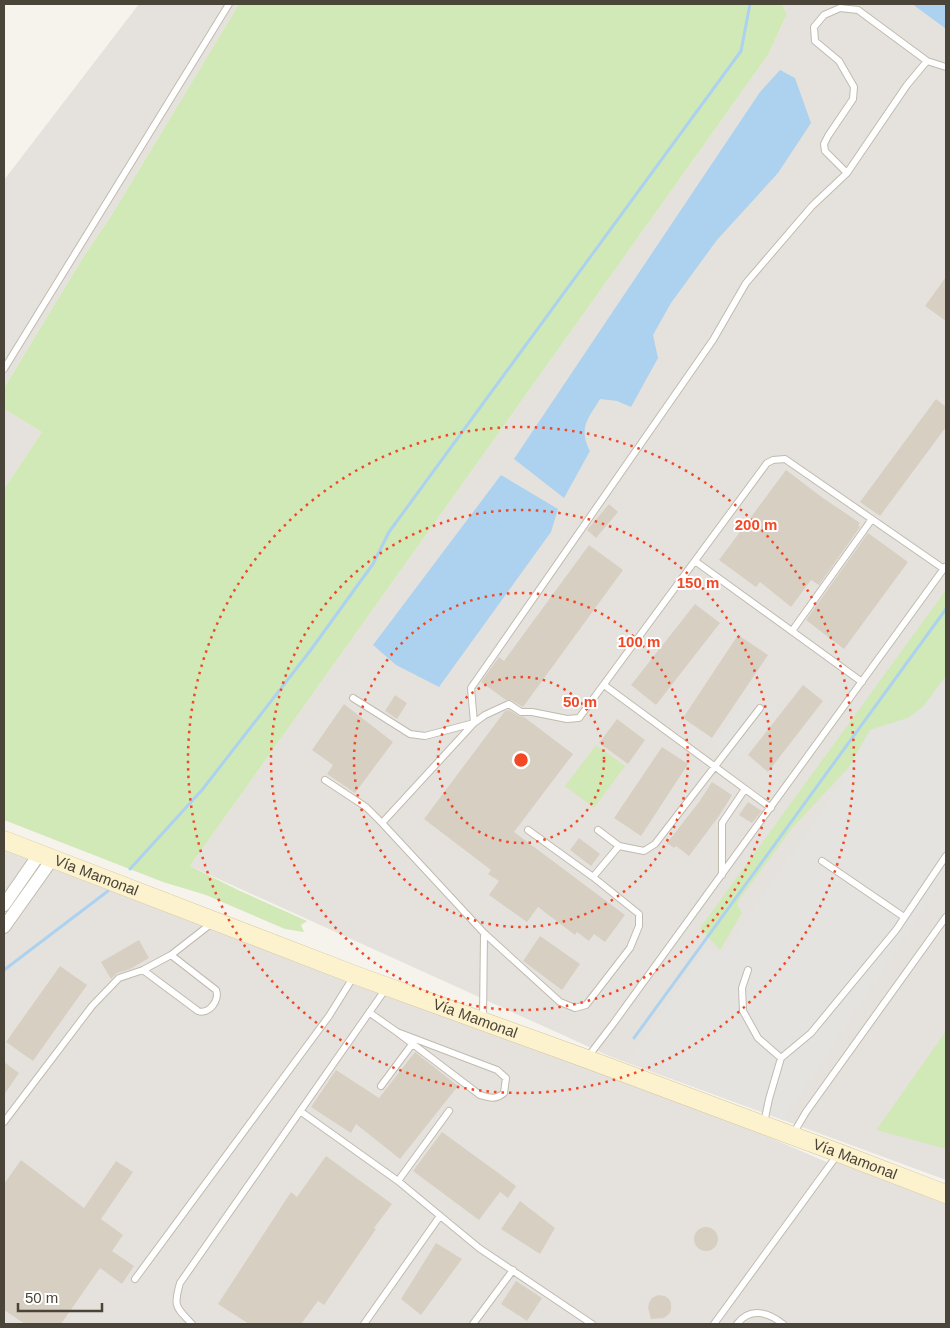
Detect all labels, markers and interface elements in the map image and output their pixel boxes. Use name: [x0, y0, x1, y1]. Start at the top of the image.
text: 200 m: [735, 516, 777, 533]
text: 150 m: [677, 574, 719, 591]
text: 100 m: [618, 633, 660, 650]
text: 50 m: [563, 693, 597, 710]
centre of rings: [512, 751, 530, 769]
street label: Vía Mamonal: [52, 851, 141, 899]
street label: Vía Mamonal: [431, 995, 520, 1041]
street label: Vía Mamonal: [811, 1135, 900, 1182]
scale bar: [18, 1280, 101, 1312]
text: 50 m: [25, 1289, 58, 1306]

